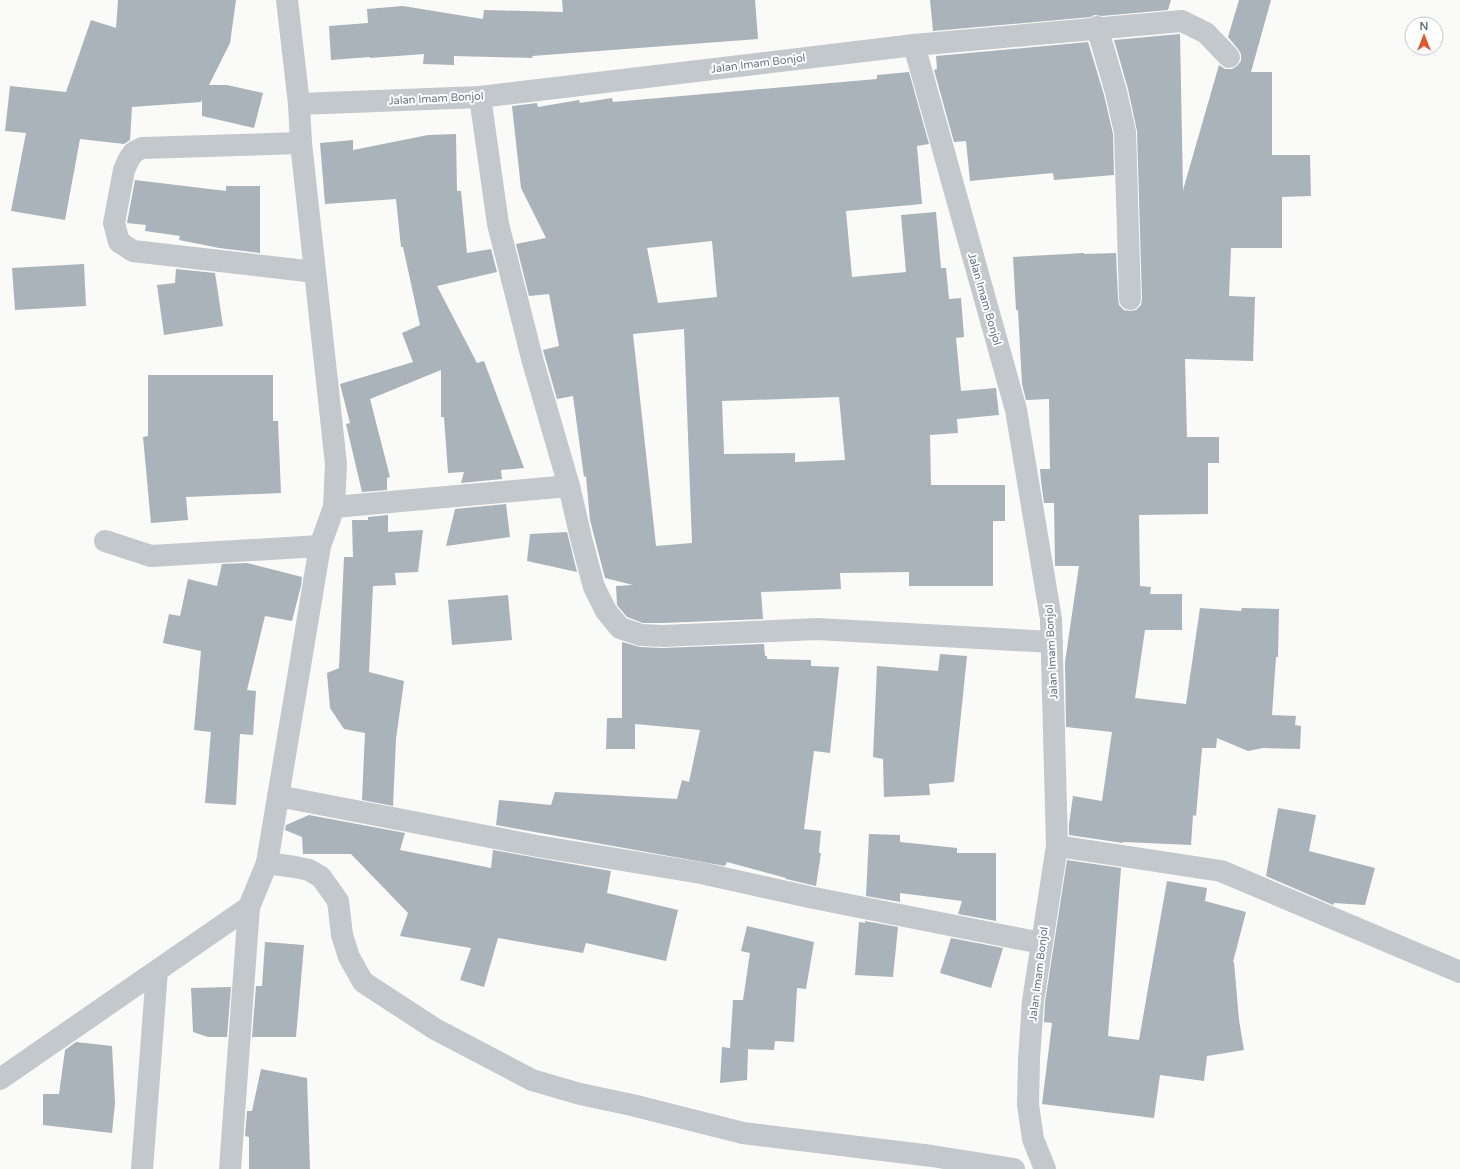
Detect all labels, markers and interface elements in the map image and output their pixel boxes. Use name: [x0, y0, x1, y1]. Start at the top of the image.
north arrow: [1404, 16, 1444, 56]
text: N: [1420, 20, 1428, 33]
street label: Jalan Imam Bonjol: [710, 51, 806, 76]
street label: Jalan Imam Bonjol: [388, 90, 484, 107]
street label: Jalan Imam Bonjol: [965, 252, 1004, 347]
street label: Jalan Imam Bonjol: [1043, 604, 1060, 700]
street label: Jalan Imam Bonjol: [1026, 926, 1051, 1022]

